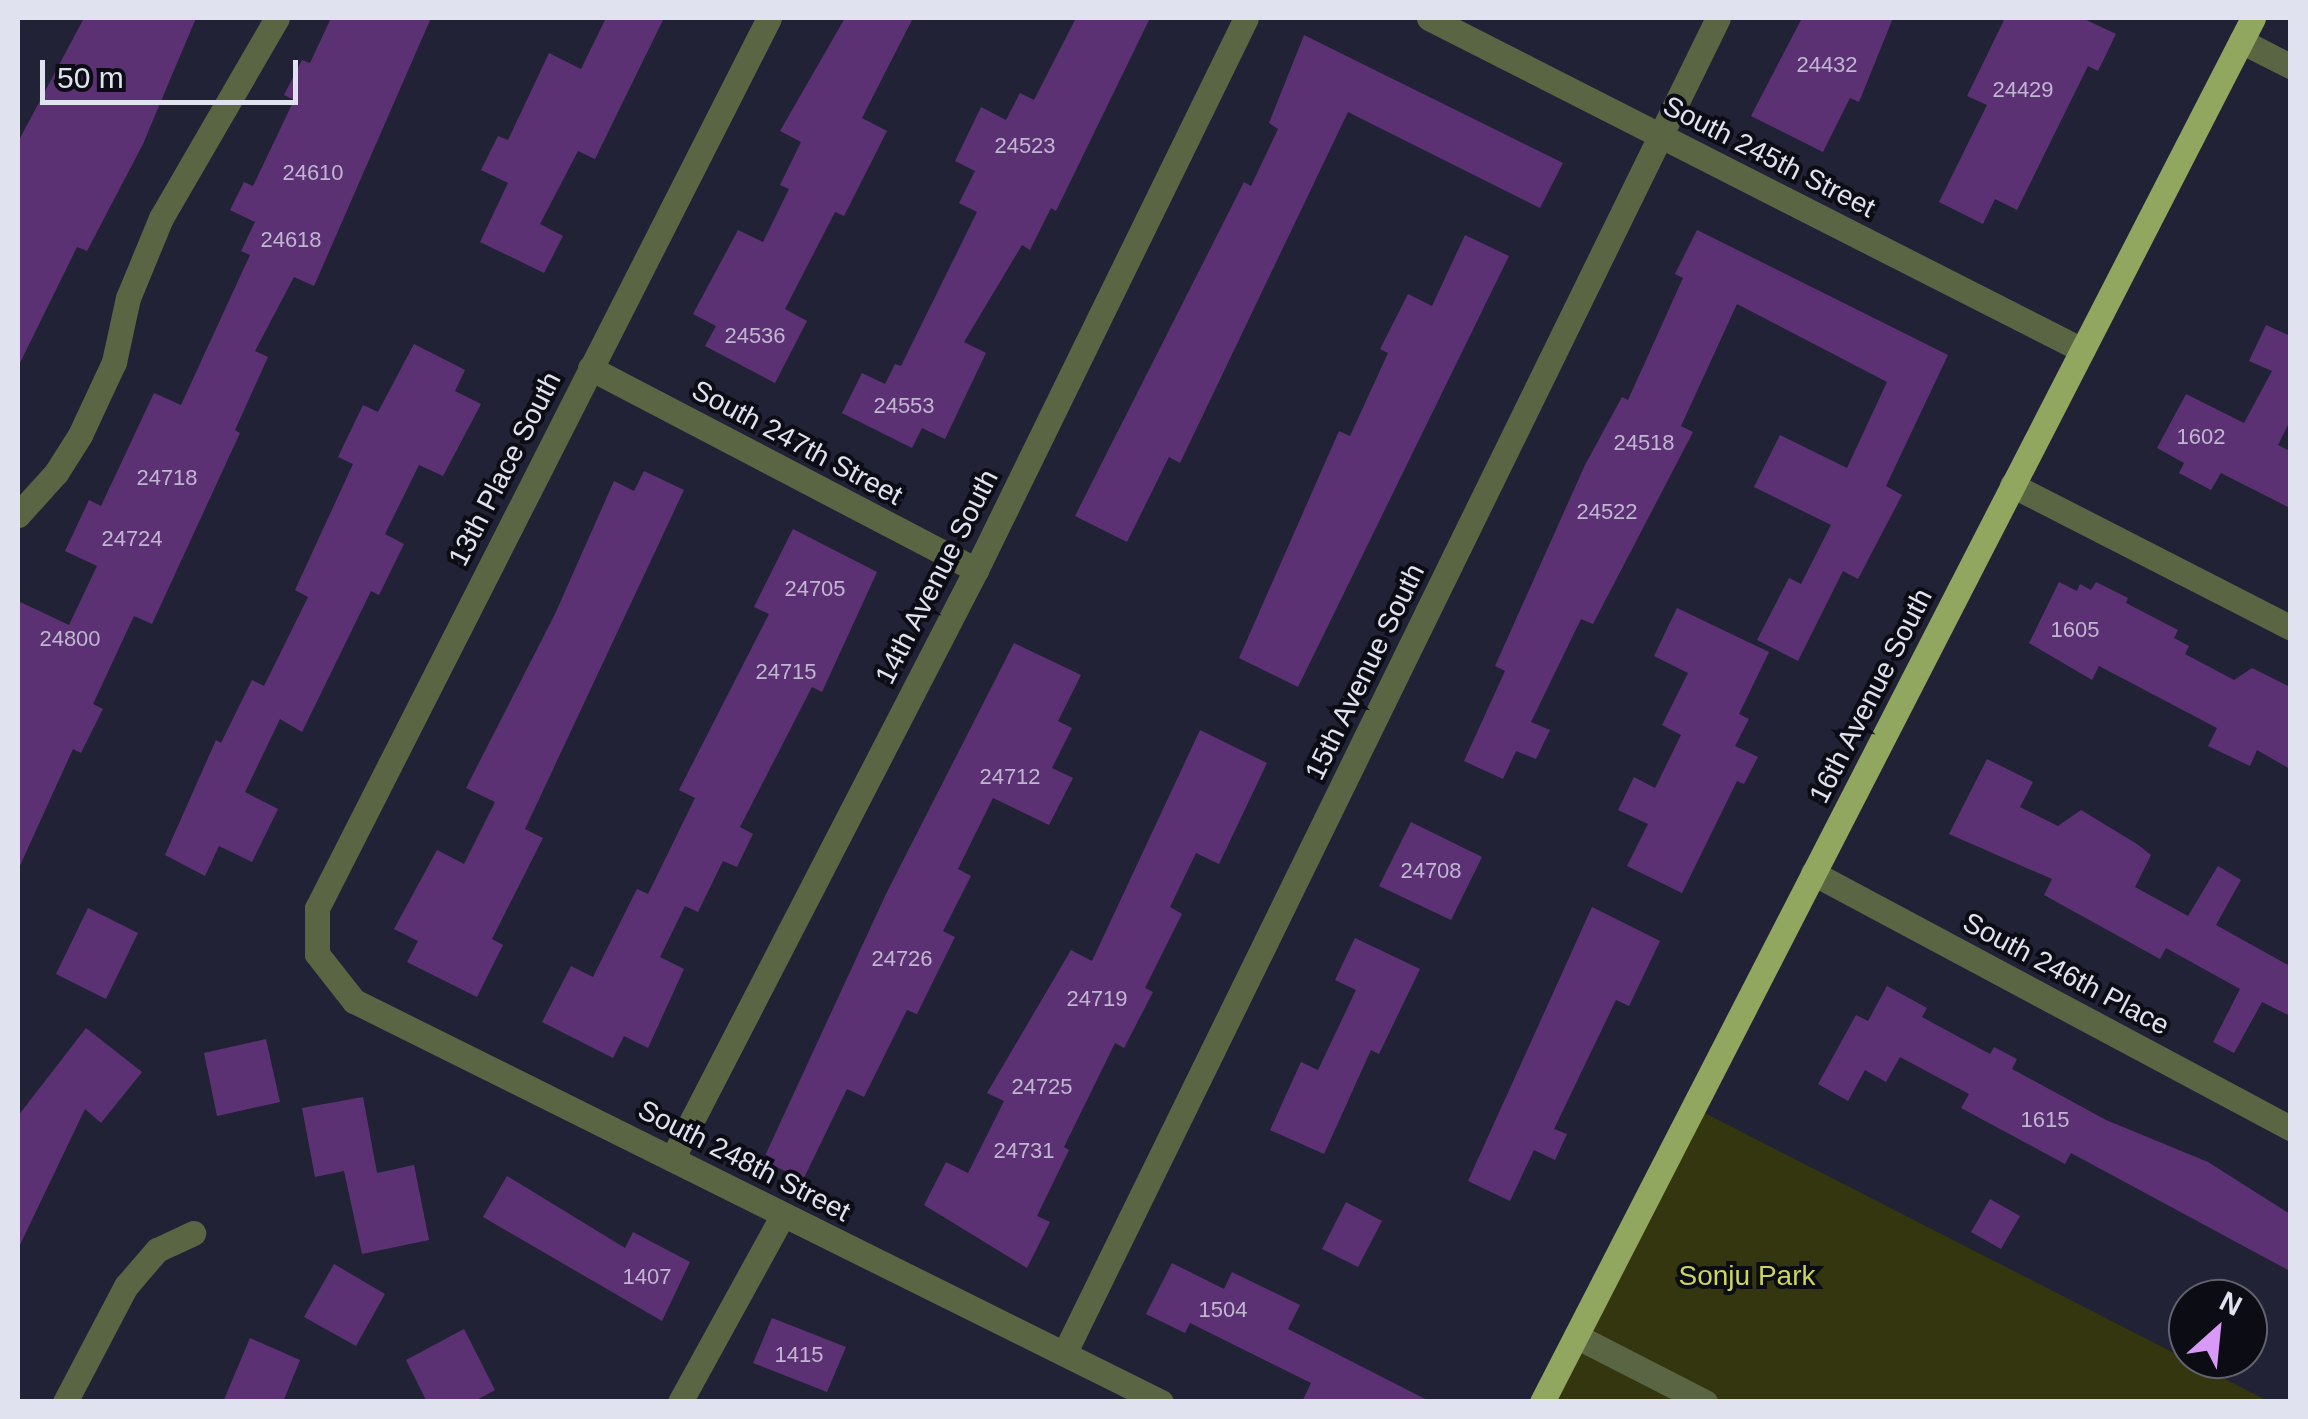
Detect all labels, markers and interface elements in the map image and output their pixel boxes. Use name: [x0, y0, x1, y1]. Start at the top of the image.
scale bar: [45, 40, 302, 102]
house number: 24432: [1796, 52, 1858, 78]
text: 50 m: [57, 61, 124, 94]
house number: 24429: [1992, 77, 2054, 103]
street label: South 245th Street: [1657, 89, 1881, 225]
house number: 24523: [994, 133, 1056, 159]
house number: 24610: [282, 160, 344, 186]
house number: 24618: [260, 227, 322, 253]
house number: 24536: [724, 323, 786, 349]
street label: 13th Place South: [442, 366, 568, 572]
street label: South 247th Street: [686, 373, 908, 513]
house number: 24553: [873, 393, 935, 419]
house number: 1602: [2177, 424, 2225, 450]
house number: 24518: [1613, 430, 1675, 456]
street label: 14th Avenue South: [868, 463, 1006, 691]
house number: 24718: [136, 465, 198, 491]
house number: 24522: [1576, 499, 1638, 525]
house number: 24724: [101, 526, 163, 552]
street label: 15th Avenue South: [1298, 558, 1432, 786]
house number: 24705: [784, 576, 846, 602]
street label: 16th Avenue South: [1802, 582, 1940, 810]
house number: 1605: [2051, 617, 2099, 643]
house number: 24800: [39, 626, 101, 652]
house number: 24715: [755, 659, 817, 685]
house number: 24712: [979, 764, 1041, 790]
house number: 24708: [1400, 858, 1462, 884]
street label: South 246th Place: [1957, 905, 2175, 1043]
house number: 24726: [871, 946, 933, 972]
house number: 24719: [1066, 986, 1128, 1012]
house number: 24725: [1011, 1074, 1073, 1100]
street label: South 248th Street: [632, 1093, 856, 1229]
house number: 1615: [2021, 1107, 2069, 1133]
house number: 24731: [993, 1138, 1055, 1164]
park label: Sonju Park: [1679, 1259, 1815, 1293]
house number: 1407: [623, 1264, 671, 1290]
north arrow: [2168, 1279, 2268, 1379]
text: N: [2215, 1285, 2247, 1322]
house number: 1504: [1199, 1297, 1247, 1323]
house number: 1415: [775, 1342, 823, 1368]

